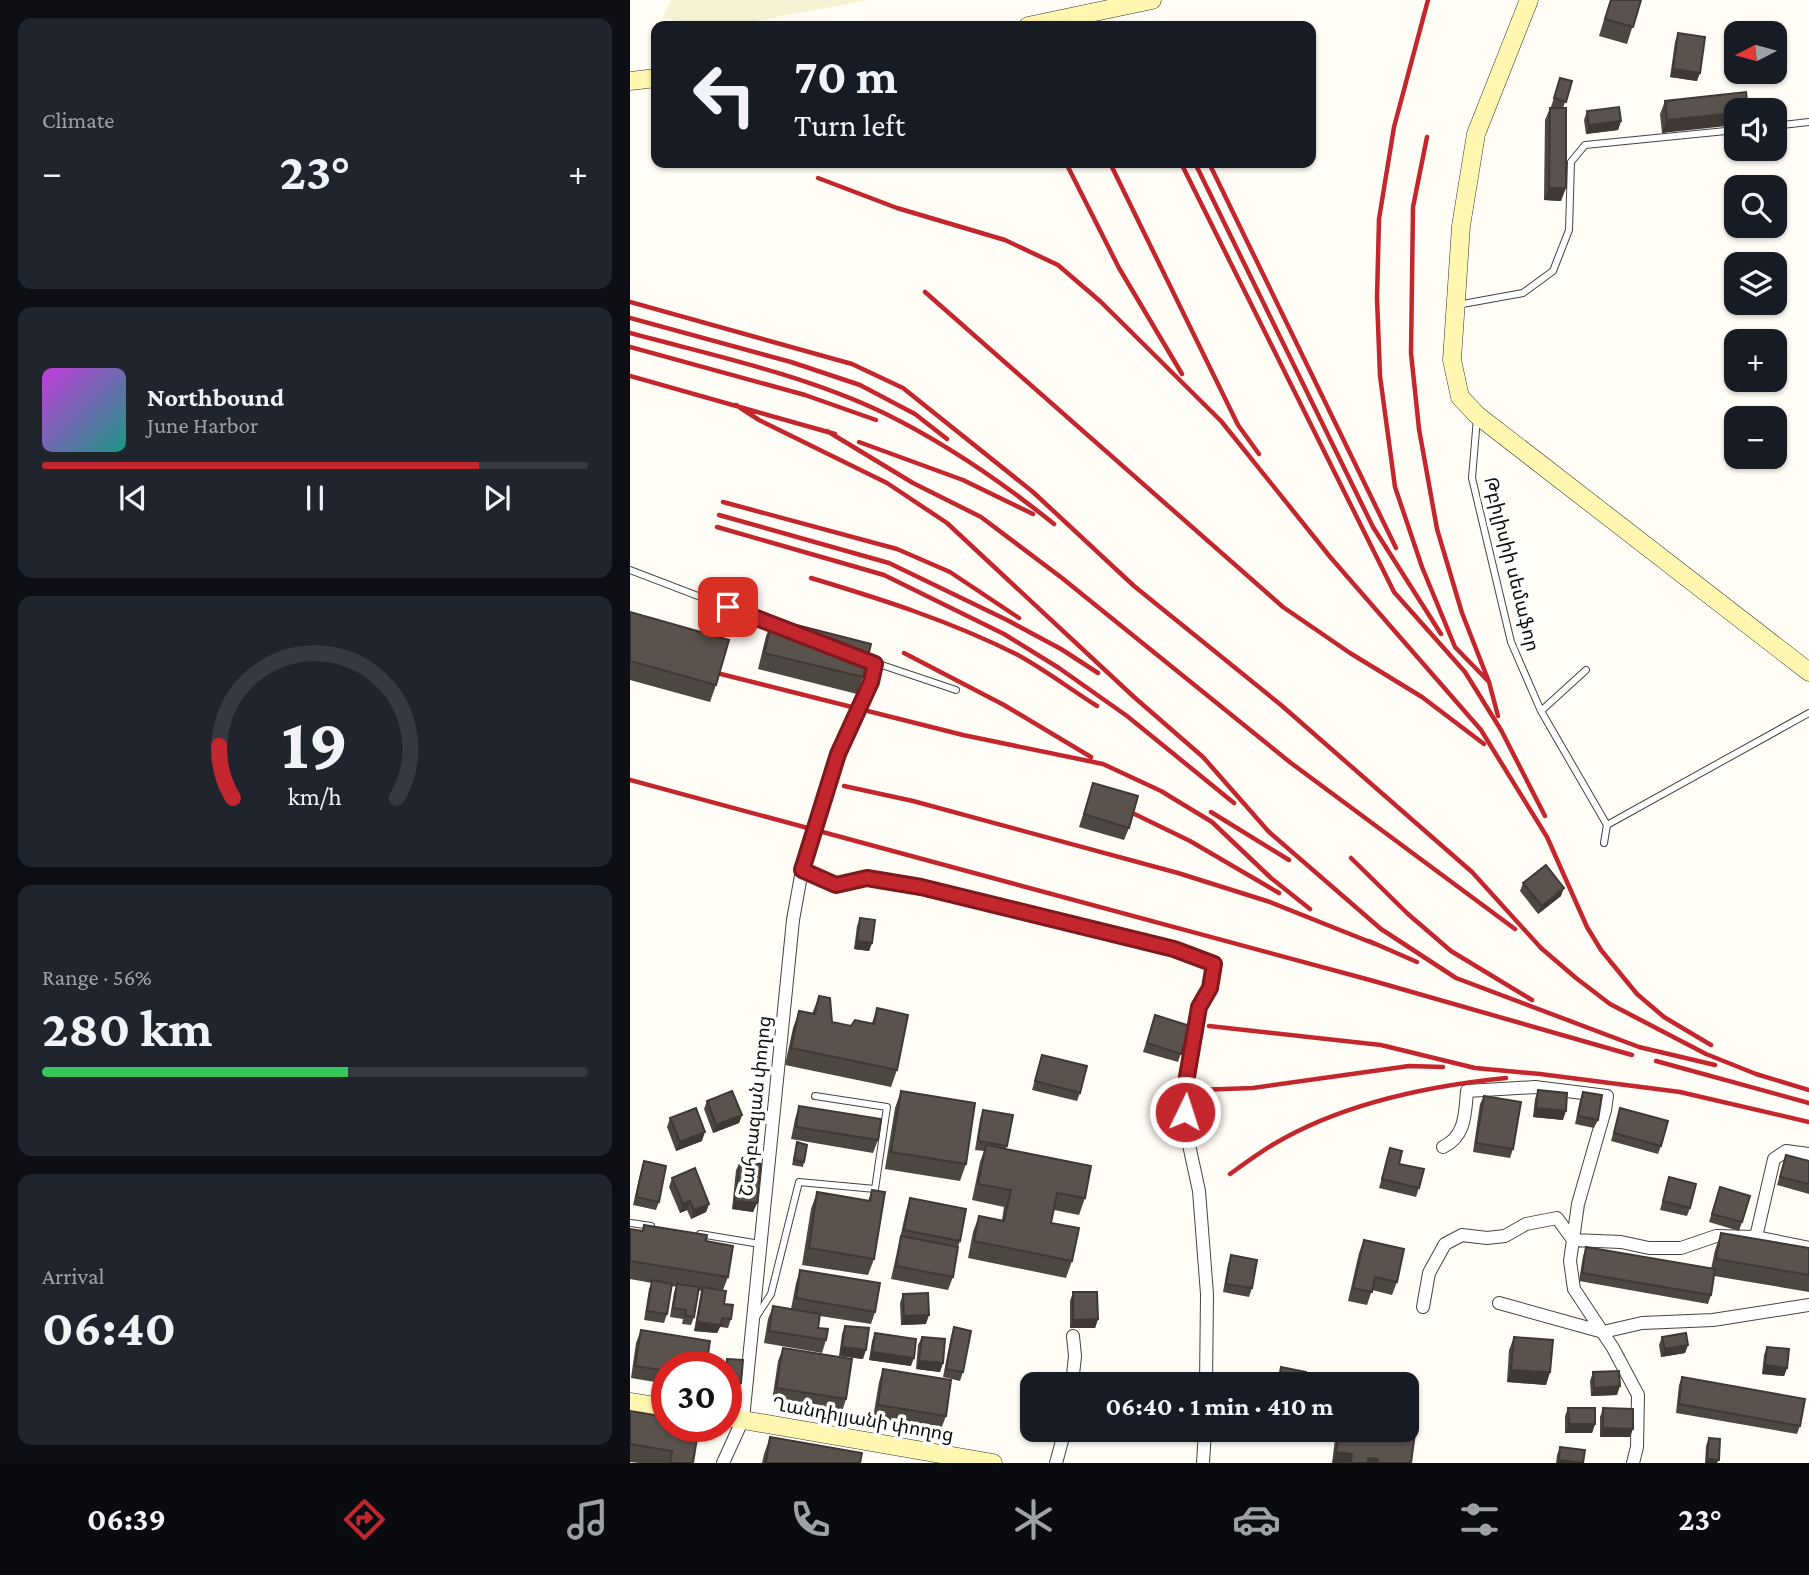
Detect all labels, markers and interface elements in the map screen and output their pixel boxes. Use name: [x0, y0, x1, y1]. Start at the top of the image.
north arrow: [1724, 21, 1787, 84]
map controls: [1724, 21, 1787, 469]
icon: left: [679, 49, 770, 140]
text: 70 m: [794, 49, 898, 104]
button: sound: [1724, 98, 1787, 161]
text: Climate: [42, 107, 114, 133]
text: Turn left: [794, 107, 905, 143]
text: 23°: [279, 142, 351, 200]
text: −: [42, 151, 62, 193]
text: +: [568, 151, 588, 193]
button: search: [1724, 175, 1787, 238]
button: layers: [1724, 252, 1787, 315]
button: +: [1724, 329, 1787, 392]
text: Northbound: [147, 383, 284, 412]
button: −: [1724, 406, 1787, 469]
text: June Harbor: [147, 412, 258, 438]
street label: Թբիլիսիի սեմաֆոր: [1479, 475, 1544, 654]
icon: previous: [114, 479, 152, 517]
icon: pause: [296, 479, 334, 517]
icon: next: [478, 479, 516, 517]
pin: [698, 577, 758, 637]
icon: arrive: [709, 588, 747, 626]
text: 19: [282, 703, 348, 784]
text: km/h: [288, 782, 342, 809]
text: Range · 56%: [42, 964, 152, 990]
text: 280 km: [42, 999, 213, 1057]
street label: Շահբազյան փողոց: [735, 1015, 776, 1197]
position arrow: [1148, 1075, 1222, 1149]
text: Arrival: [42, 1263, 105, 1289]
text: 06:40: [42, 1298, 176, 1356]
speed limit sign: 30: [651, 1351, 742, 1442]
text: 06:40 · 1 min · 410 m: [1106, 1392, 1333, 1421]
street label: Ղանդիլյանի փողոց: [770, 1393, 955, 1446]
icon: directions: [340, 1495, 389, 1544]
icon: music: [563, 1495, 612, 1544]
icon: phone: [786, 1495, 835, 1544]
icon: climate: [1009, 1495, 1058, 1544]
icon: car: [1232, 1495, 1281, 1544]
icon: filters: [1455, 1495, 1504, 1544]
text: 06:39: [87, 1501, 166, 1537]
text: 23°: [1678, 1501, 1722, 1537]

